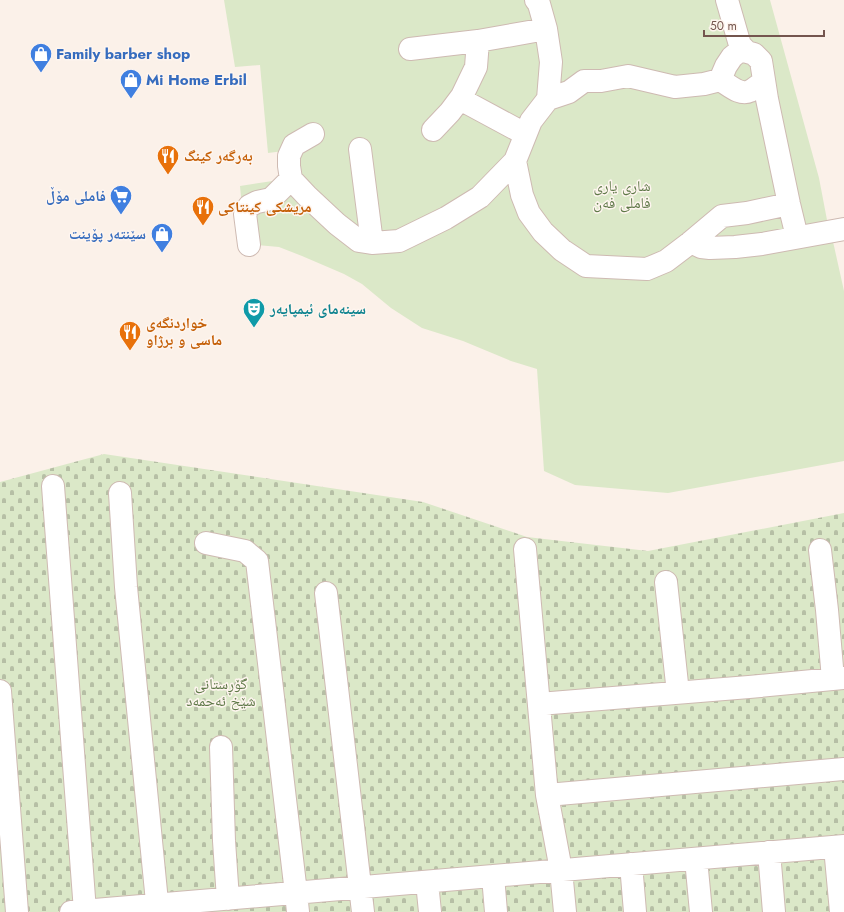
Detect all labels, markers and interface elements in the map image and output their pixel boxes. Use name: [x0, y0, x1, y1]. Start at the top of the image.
scale bar: [704, 12, 824, 38]
text: 50 m: [710, 17, 737, 35]
shop icon: Family barber shop: [28, 41, 54, 74]
place label: Family barber shop: [56, 43, 190, 65]
shop icon: Mi Home Erbil: [118, 67, 144, 100]
place label: Mi Home Erbil: [146, 69, 247, 91]
restaurant icon: بەرگەر کینگ: [155, 143, 181, 176]
place label: بەرگەر کینگ: [184, 145, 253, 167]
park label: شاری یاری فاملی فەن: [593, 175, 651, 214]
supermarket icon: فاملی مۆڵ: [108, 183, 134, 216]
place label: فاملی مۆڵ: [46, 185, 106, 207]
restaurant icon: مریشکی کینتاکی: [190, 194, 216, 227]
place label: مریشکی کینتاکی: [218, 196, 312, 218]
shop icon: سێنتەر پۆینت: [149, 221, 175, 254]
place label: سێنتەر پۆینت: [69, 223, 146, 245]
theatre icon: سینەمای ئیمپایەر: [241, 296, 267, 329]
place label: سینەمای ئیمپایەر: [269, 298, 366, 320]
place label: خواردنگەی ماسی و برژاو: [146, 312, 222, 351]
restaurant icon: خواردنگەی ماسی و برژاو: [117, 319, 143, 352]
park label: گۆڕستانی شێخ ئەحمەد: [186, 673, 256, 712]

